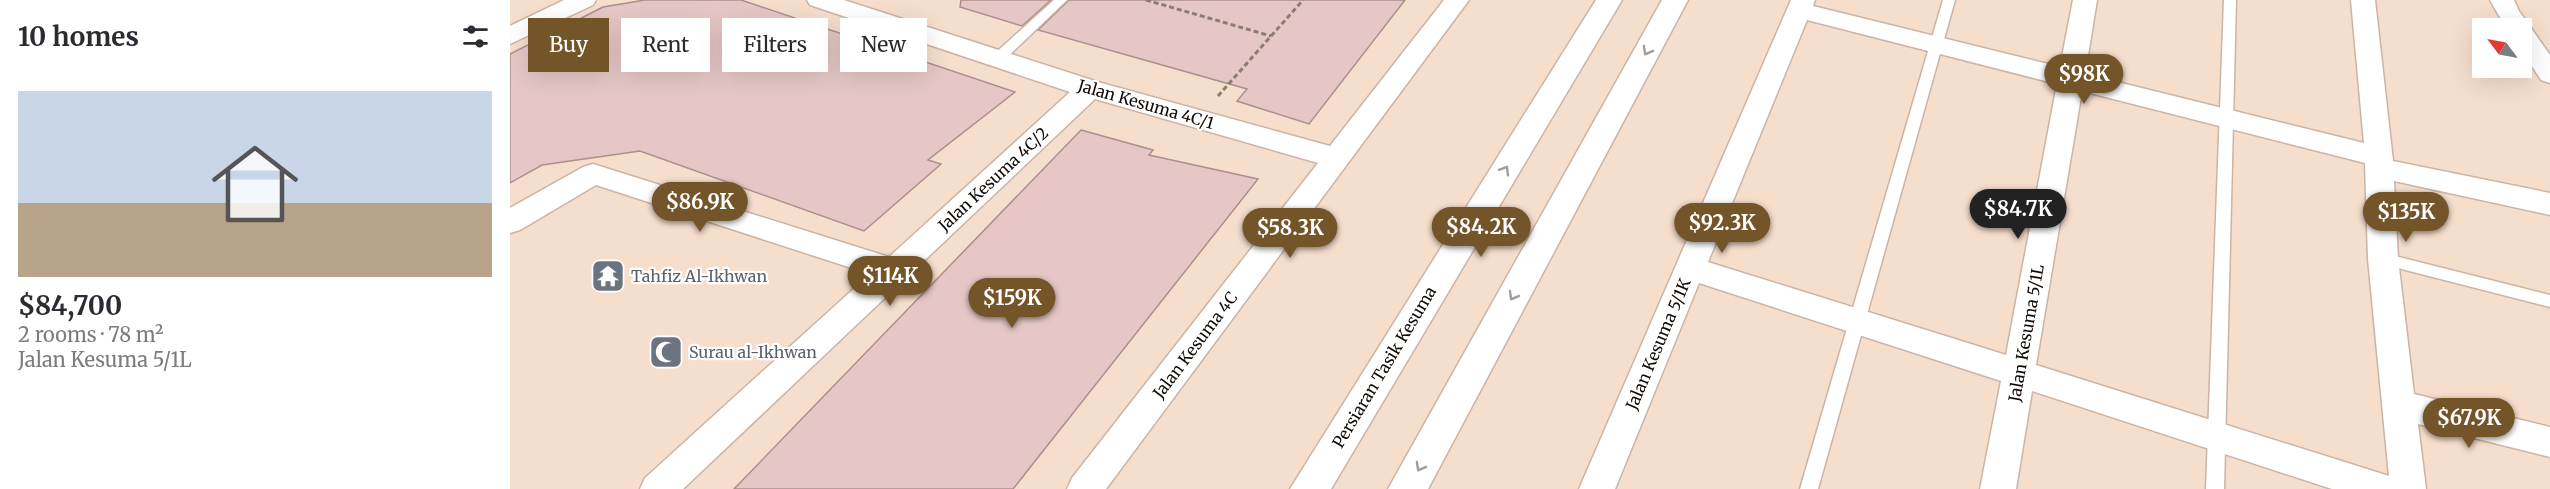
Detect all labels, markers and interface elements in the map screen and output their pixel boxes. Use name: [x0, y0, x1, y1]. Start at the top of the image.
chip: Buy: [528, 18, 609, 72]
chip: Rent: [621, 18, 710, 72]
chip: Filters: [722, 18, 828, 72]
chip: New: [840, 18, 927, 72]
north arrow: [2472, 18, 2532, 78]
map controls: [2472, 18, 2532, 78]
text: 10 homes: [18, 20, 139, 53]
icon: filters: [459, 20, 492, 53]
one-way arrow: [1643, 45, 1654, 56]
pin: $98K: [2048, 54, 2120, 105]
text: $98K: [2058, 61, 2110, 86]
street label: Jalan Kesuma 4C/1: [1075, 75, 1216, 133]
street label: Jalan Kesuma 4C/2: [933, 123, 1052, 236]
icon: home: [201, 130, 309, 238]
one-way arrow: [1497, 166, 1509, 176]
pin: $86.9K: [651, 182, 749, 233]
text: $86.9K: [666, 189, 734, 214]
pin: $84.7K: [1969, 189, 2067, 240]
pin: $135K: [2364, 192, 2448, 243]
text: $84.7K: [1984, 196, 2052, 221]
text: $135K: [2377, 199, 2435, 224]
pin: $92.3K: [1673, 203, 1771, 254]
pin: $84.2K: [1432, 207, 1530, 258]
pin: $58.3K: [1241, 208, 1339, 259]
text: $92.3K: [1688, 210, 1756, 235]
text: $84.2K: [1446, 214, 1516, 239]
text: $58.3K: [1256, 215, 1324, 240]
pin: $114K: [848, 256, 932, 307]
temple icon: Tahfiz Al-Ikhwan: [590, 258, 626, 294]
text: $114K: [862, 263, 918, 288]
street label: Jalan Kesuma 5/1L: [2004, 263, 2048, 404]
place label: Tahfiz Al-Ikhwan: [631, 266, 767, 286]
street label: Jalan Kesuma 5/1K: [1621, 275, 1695, 413]
pin: $159K: [970, 278, 1054, 329]
street label: Persiaran Tasik Kesuma: [1328, 282, 1440, 451]
text: $159K: [982, 285, 1042, 310]
street label: Jalan Kesuma 4C: [1148, 288, 1242, 403]
text: $84,700: [18, 289, 122, 322]
one-way arrow: [1509, 290, 1520, 300]
text: 2 rooms · 78 m²: [18, 322, 163, 347]
mosque icon: Surau al-Ikhwan: [648, 334, 684, 370]
place label: Surau al-Ikhwan: [689, 342, 817, 362]
text: Jalan Kesuma 5/1L: [18, 347, 192, 372]
pin: $67.9K: [2420, 398, 2518, 449]
text: $67.9K: [2437, 405, 2501, 430]
one-way arrow: [1416, 461, 1427, 471]

